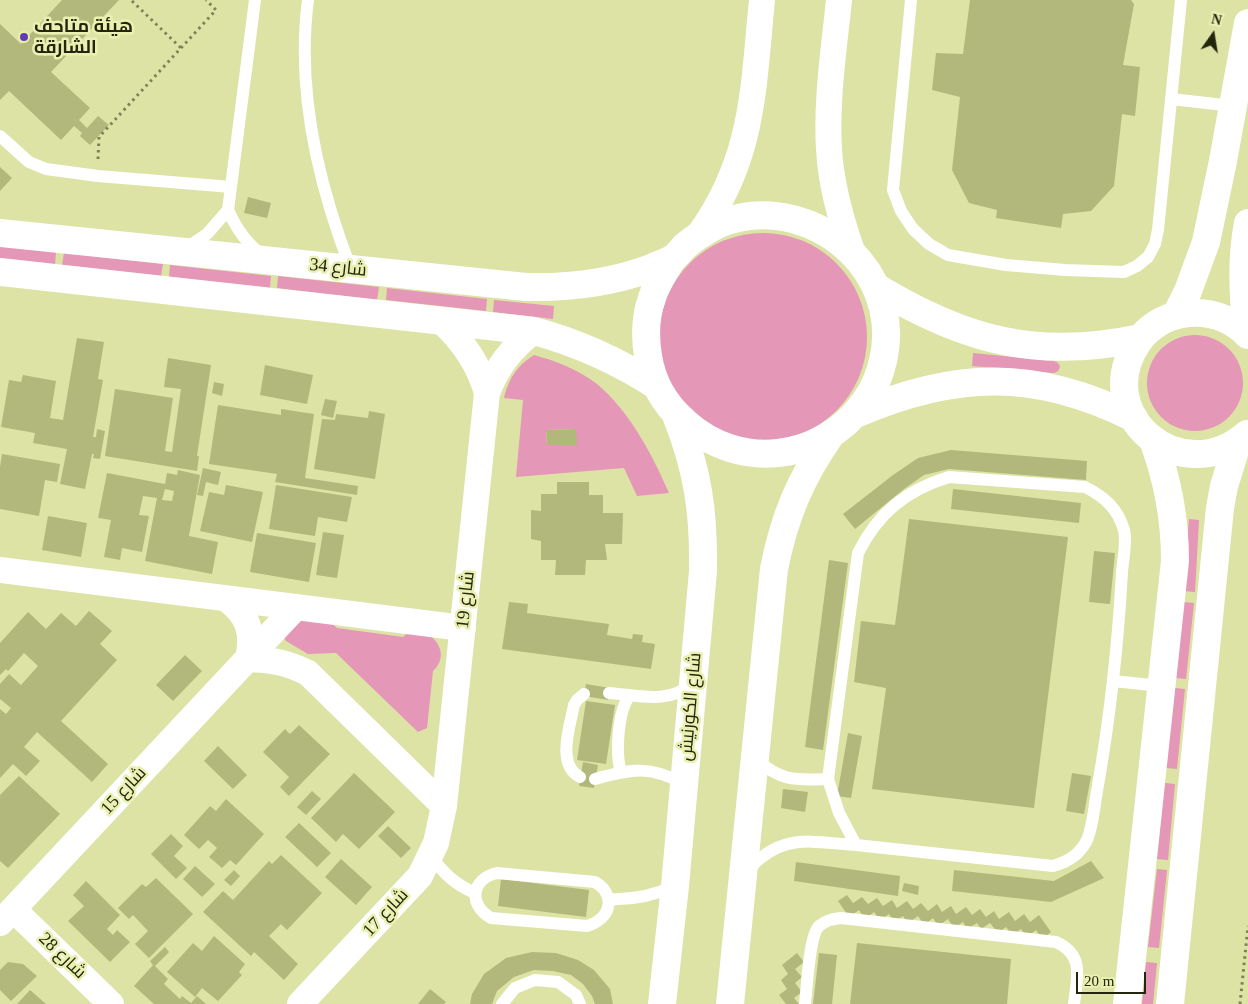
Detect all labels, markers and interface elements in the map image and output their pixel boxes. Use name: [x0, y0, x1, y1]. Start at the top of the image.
north arrow: [1188, 10, 1238, 60]
text: N: [1210, 11, 1223, 28]
place label: هيئة متاحف الشارقة: [34, 16, 133, 58]
marker: هيئة متاحف الشارقة: [18, 31, 30, 43]
street label: شارع 34: [308, 254, 368, 282]
street label: شارع 19: [452, 570, 480, 630]
street label: شارع الكورنيش: [676, 652, 706, 762]
street label: شارع 15: [97, 763, 151, 819]
street label: شارع 17: [359, 885, 413, 941]
street label: شارع 28: [34, 928, 90, 984]
scale bar: [1078, 962, 1148, 994]
text: 20 m: [1084, 973, 1114, 989]

